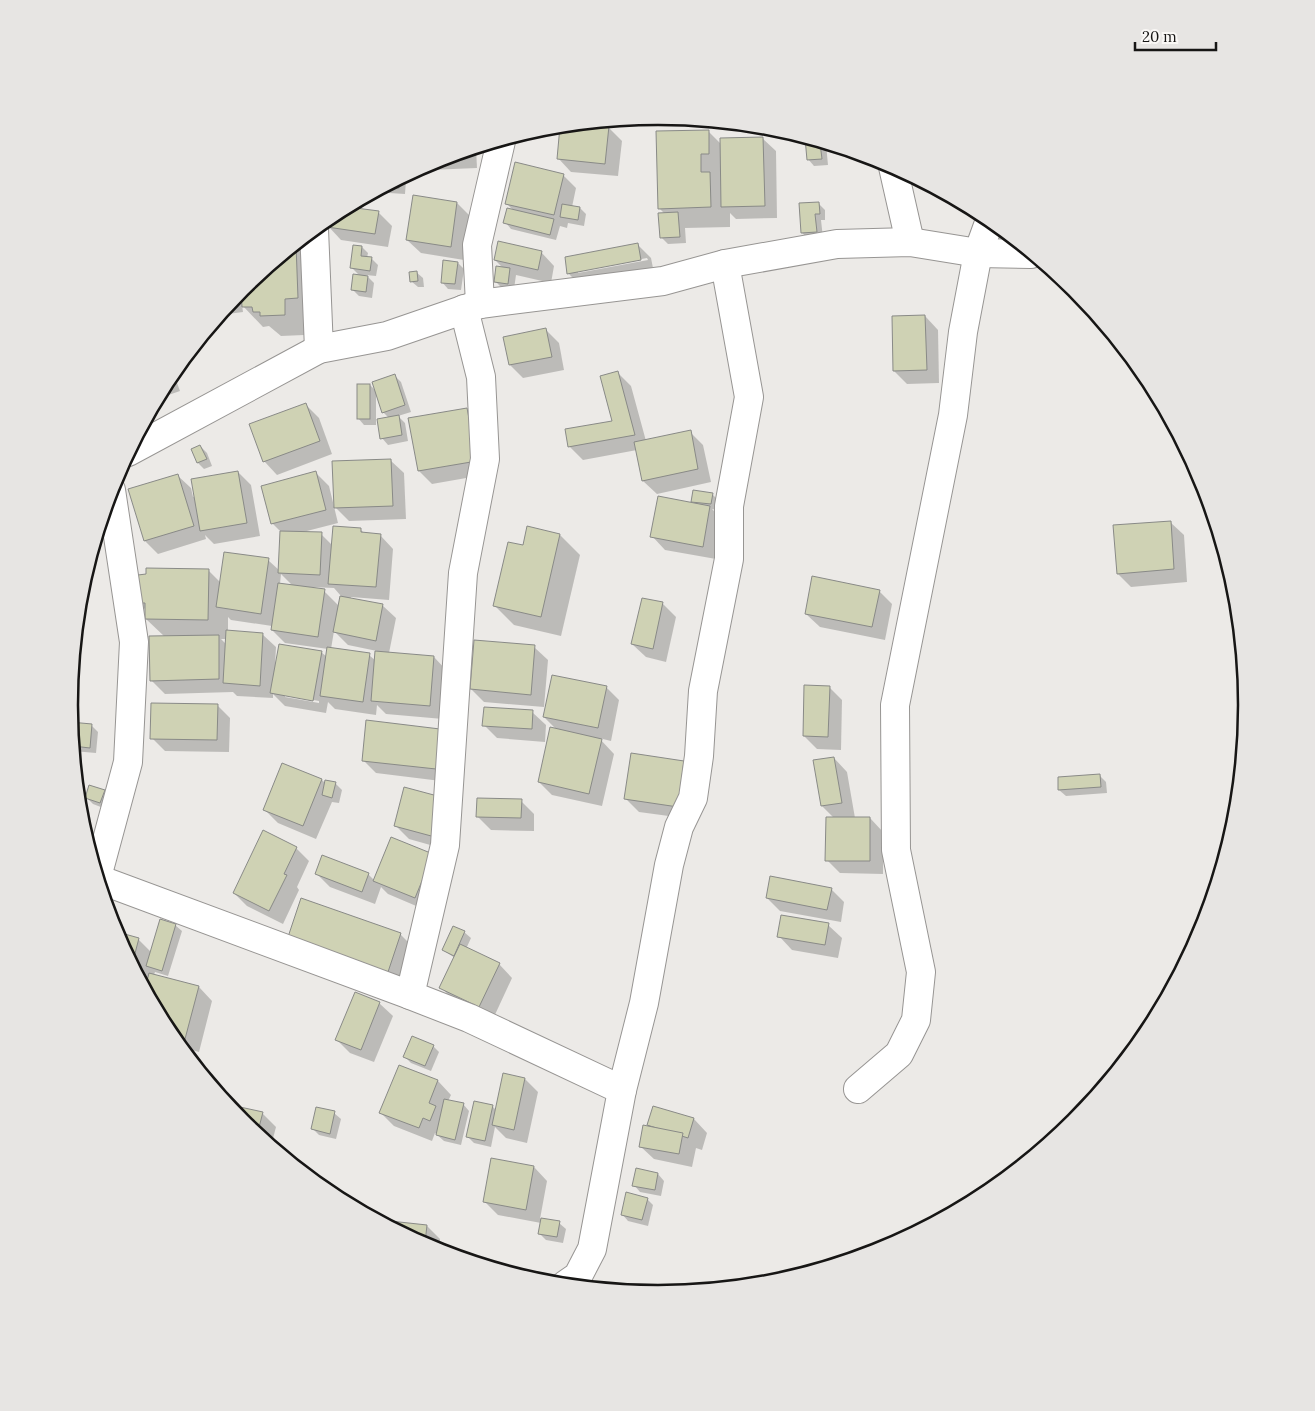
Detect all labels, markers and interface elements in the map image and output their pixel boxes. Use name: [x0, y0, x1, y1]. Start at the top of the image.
scale bar: [1135, 20, 1216, 52]
text: 20 m: [1142, 27, 1177, 46]

